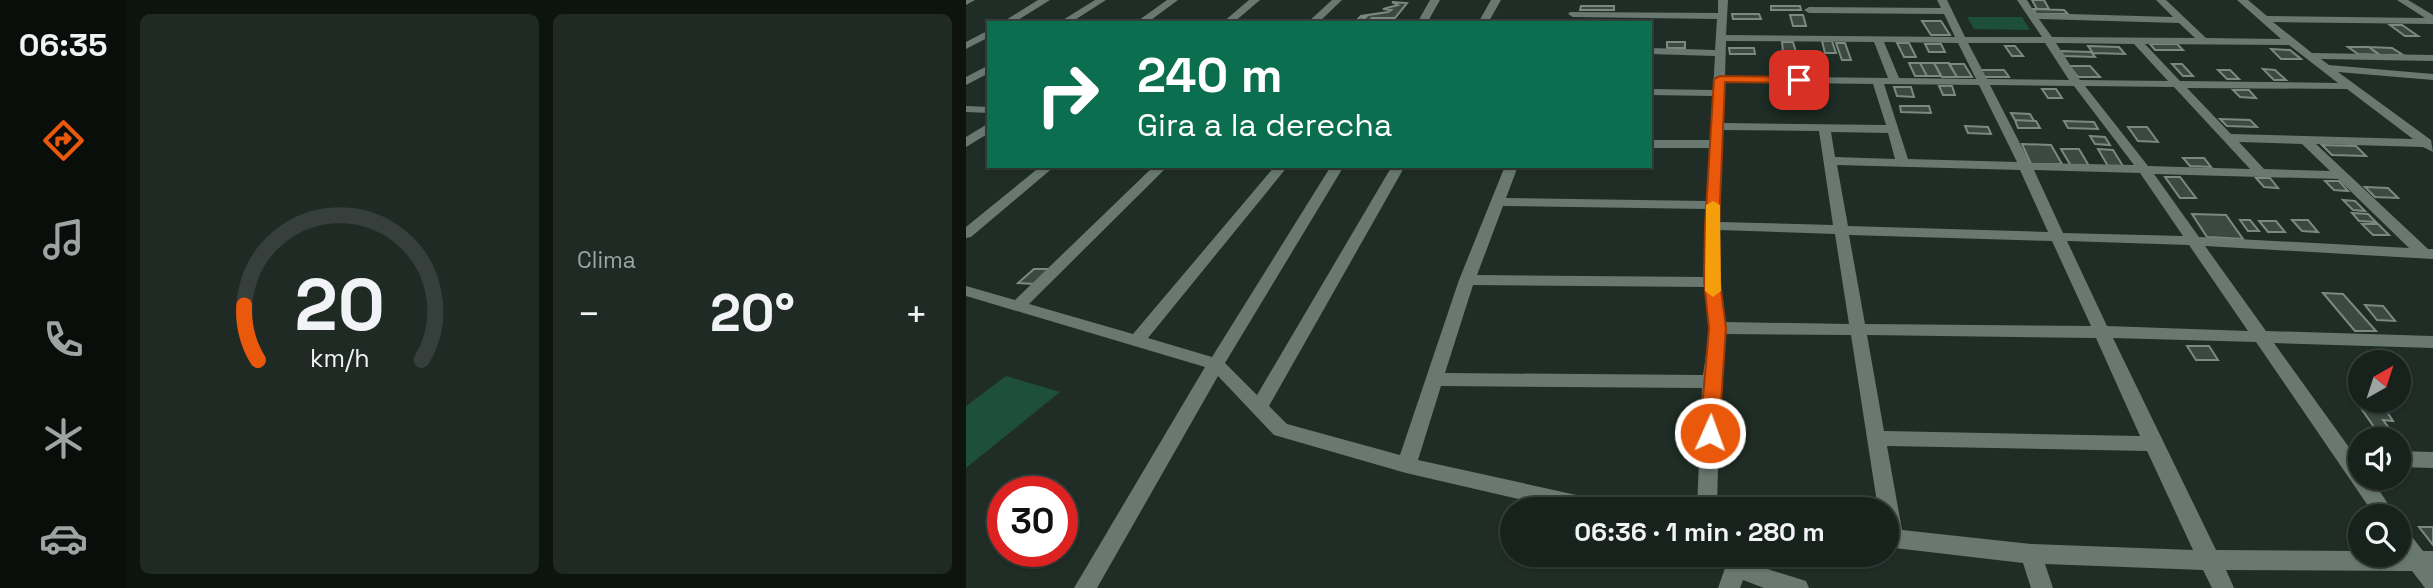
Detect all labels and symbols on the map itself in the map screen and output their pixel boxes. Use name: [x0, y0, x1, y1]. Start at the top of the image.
pin: [1769, 50, 1829, 110]
north arrow: [2348, 350, 2412, 413]
position arrow: [1673, 396, 1747, 470]
speed limit sign: 30: [987, 476, 1078, 567]

